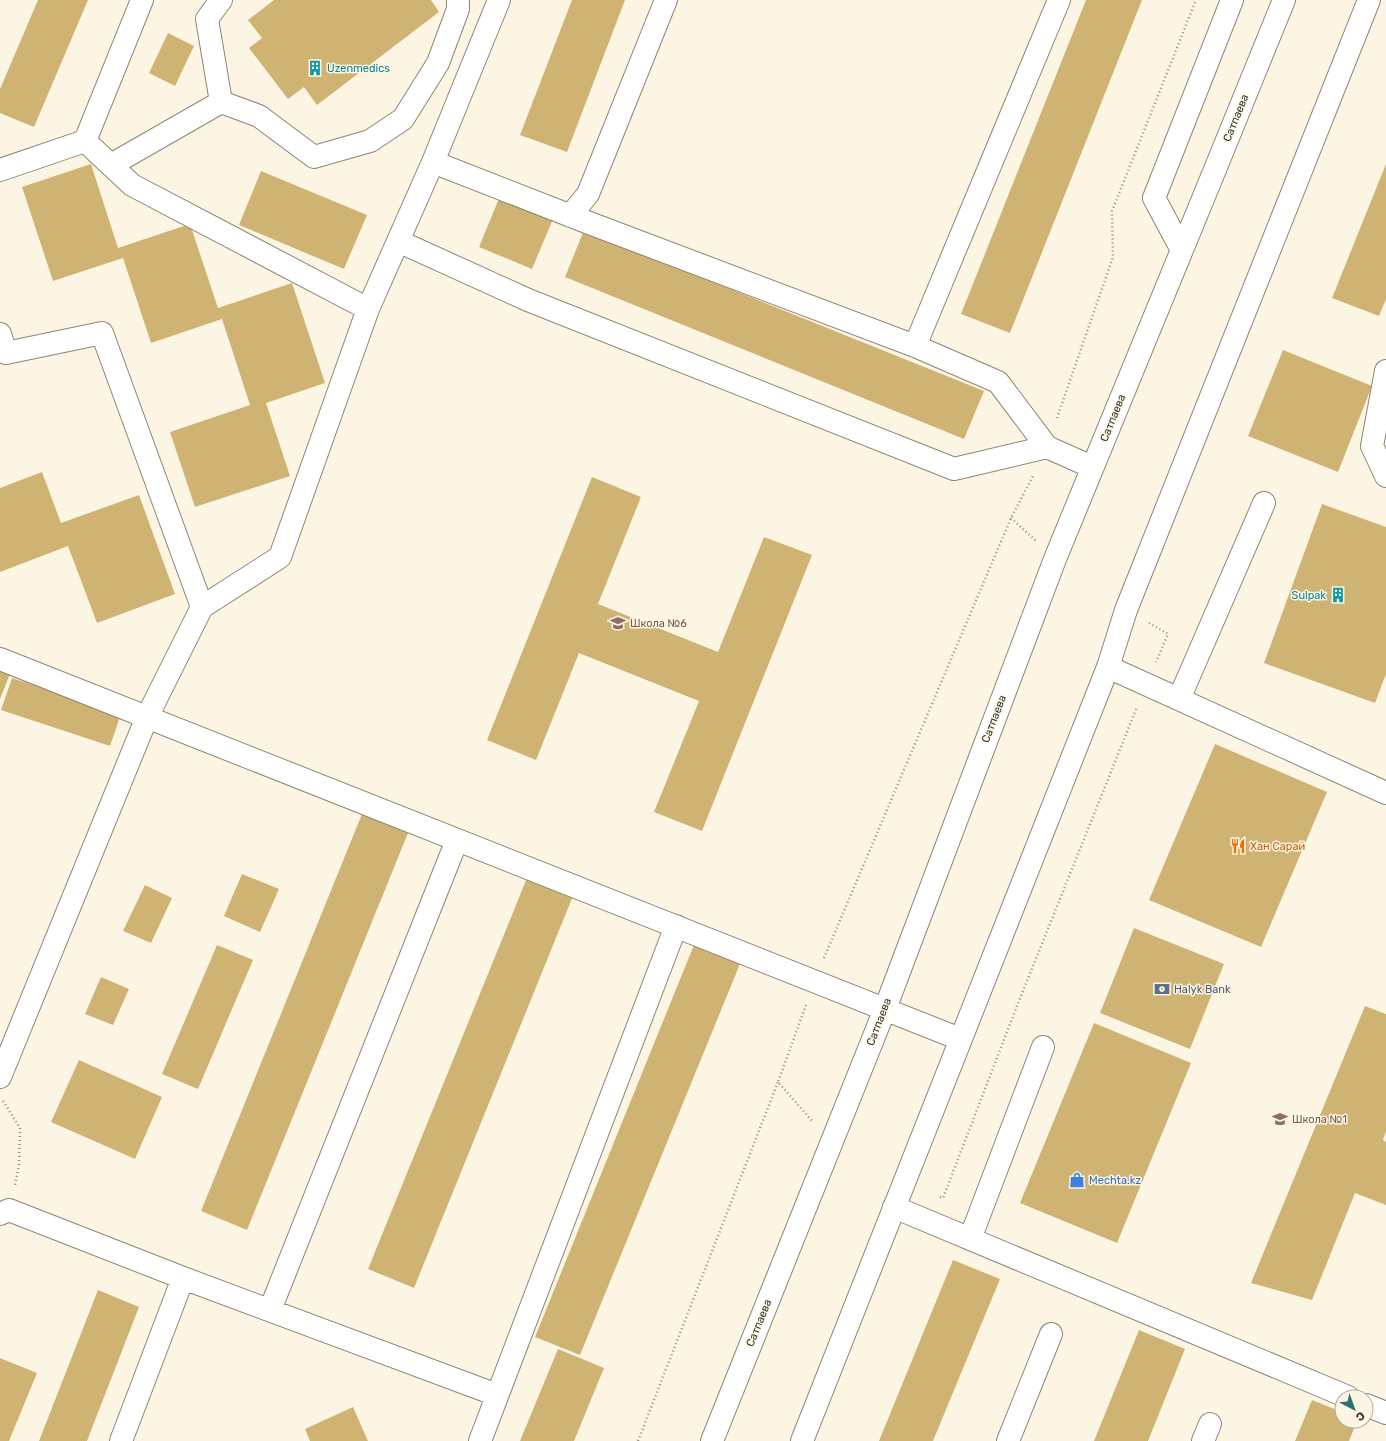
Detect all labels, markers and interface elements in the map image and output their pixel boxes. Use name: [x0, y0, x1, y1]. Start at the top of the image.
building icon: Uzenmedics: [306, 59, 324, 77]
place label: Uzenmedics: [327, 62, 390, 75]
street label: Сатпаева: [1221, 92, 1251, 144]
street label: Сатпаева: [1098, 392, 1128, 444]
building icon: Sulpak: [1329, 586, 1347, 604]
place label: Sulpak: [1292, 589, 1326, 602]
school or university icon: Школа №6: [609, 614, 627, 632]
place label: Школа №6: [630, 617, 687, 630]
street label: Сатпаева: [979, 693, 1009, 745]
restaurant icon: Хан Сарай: [1229, 837, 1247, 855]
place label: Хан Сарай: [1250, 840, 1305, 853]
bank icon: Halyk Bank: [1153, 980, 1171, 998]
place label: Halyk Bank: [1174, 983, 1231, 996]
street label: Сатпаева: [864, 996, 894, 1048]
school or university icon: Школа №1: [1271, 1110, 1289, 1128]
place label: Школа №1: [1292, 1113, 1347, 1126]
shop icon: Mechta.kz: [1068, 1171, 1086, 1189]
place label: Mechta.kz: [1089, 1174, 1141, 1187]
street label: Сатпаева: [744, 1297, 774, 1349]
north arrow: [1334, 1389, 1374, 1429]
text: С: [1353, 1409, 1367, 1424]

